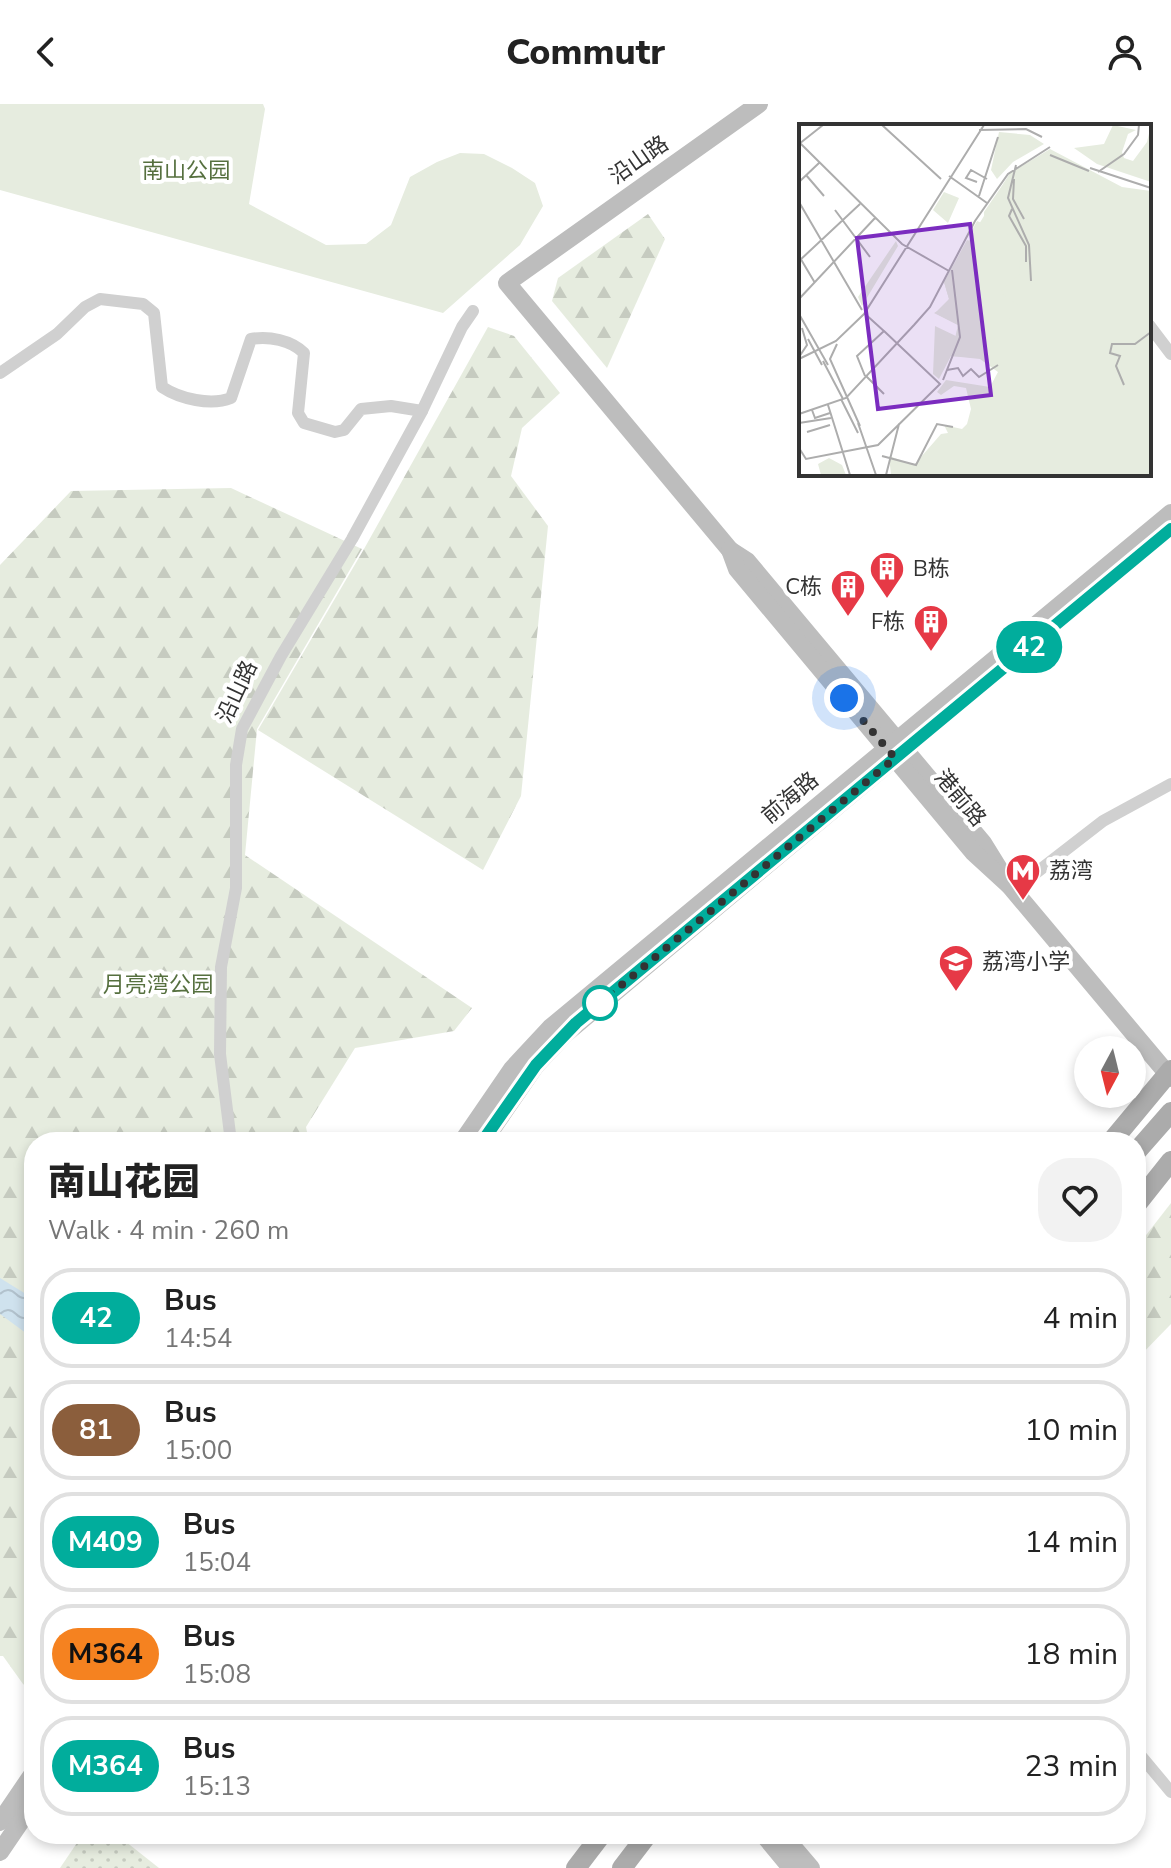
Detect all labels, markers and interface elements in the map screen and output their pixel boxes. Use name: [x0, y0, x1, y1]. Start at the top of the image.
text: Commutr: [506, 28, 665, 77]
icon: back: [24, 30, 68, 74]
icon: person: [1103, 30, 1147, 74]
inset map: [799, 124, 1151, 476]
street label: 沿山路: [603, 129, 675, 191]
park label: 南山公园: [142, 156, 230, 186]
building icon: B栋: [868, 550, 906, 600]
place label: B栋: [913, 554, 950, 584]
building icon: C栋: [829, 568, 867, 618]
place label: C栋: [785, 572, 822, 602]
building icon: F栋: [912, 603, 950, 653]
place label: F栋: [871, 607, 905, 637]
line badge: 42: [993, 621, 1065, 673]
text: 42: [1012, 628, 1046, 666]
street label: 沿山路: [209, 656, 265, 728]
your location: [824, 678, 864, 718]
street label: 港前路: [927, 763, 993, 833]
street label: 前海路: [755, 765, 825, 831]
metro station icon: 荔湾: [1004, 852, 1042, 902]
place label: 荔湾: [1049, 856, 1093, 886]
school or university icon: 荔湾小学: [937, 943, 975, 993]
place label: 荔湾小学: [982, 947, 1070, 977]
park label: 月亮湾公园: [103, 970, 213, 1000]
unlabelled marker: [583, 986, 617, 1020]
north arrow: [1074, 1036, 1146, 1108]
map controls: [1074, 1036, 1146, 1108]
text: 南山花园: [48, 1157, 200, 1208]
button: heart: [1038, 1158, 1122, 1242]
text: Walk · 4 min · 260 m: [48, 1213, 289, 1248]
text: Bus: [164, 1280, 217, 1321]
text: 4 min: [1043, 1298, 1118, 1339]
text: 42: [79, 1299, 113, 1337]
text: 14:54: [164, 1321, 232, 1356]
text: Bus: [164, 1392, 217, 1433]
text: 10 min: [1025, 1410, 1118, 1451]
text: 81: [79, 1411, 113, 1449]
text: 15:00: [164, 1433, 232, 1468]
text: Bus: [183, 1504, 235, 1545]
text: 14 min: [1025, 1522, 1118, 1563]
text: M409: [68, 1523, 143, 1561]
text: 15:04: [183, 1545, 251, 1580]
text: Bus: [183, 1616, 235, 1657]
text: 18 min: [1025, 1634, 1118, 1675]
text: M364: [68, 1635, 143, 1673]
text: 15:08: [183, 1657, 251, 1692]
text: Bus: [183, 1728, 235, 1769]
text: 23 min: [1025, 1746, 1118, 1787]
text: M364: [68, 1747, 143, 1785]
text: 15:13: [183, 1769, 251, 1804]

